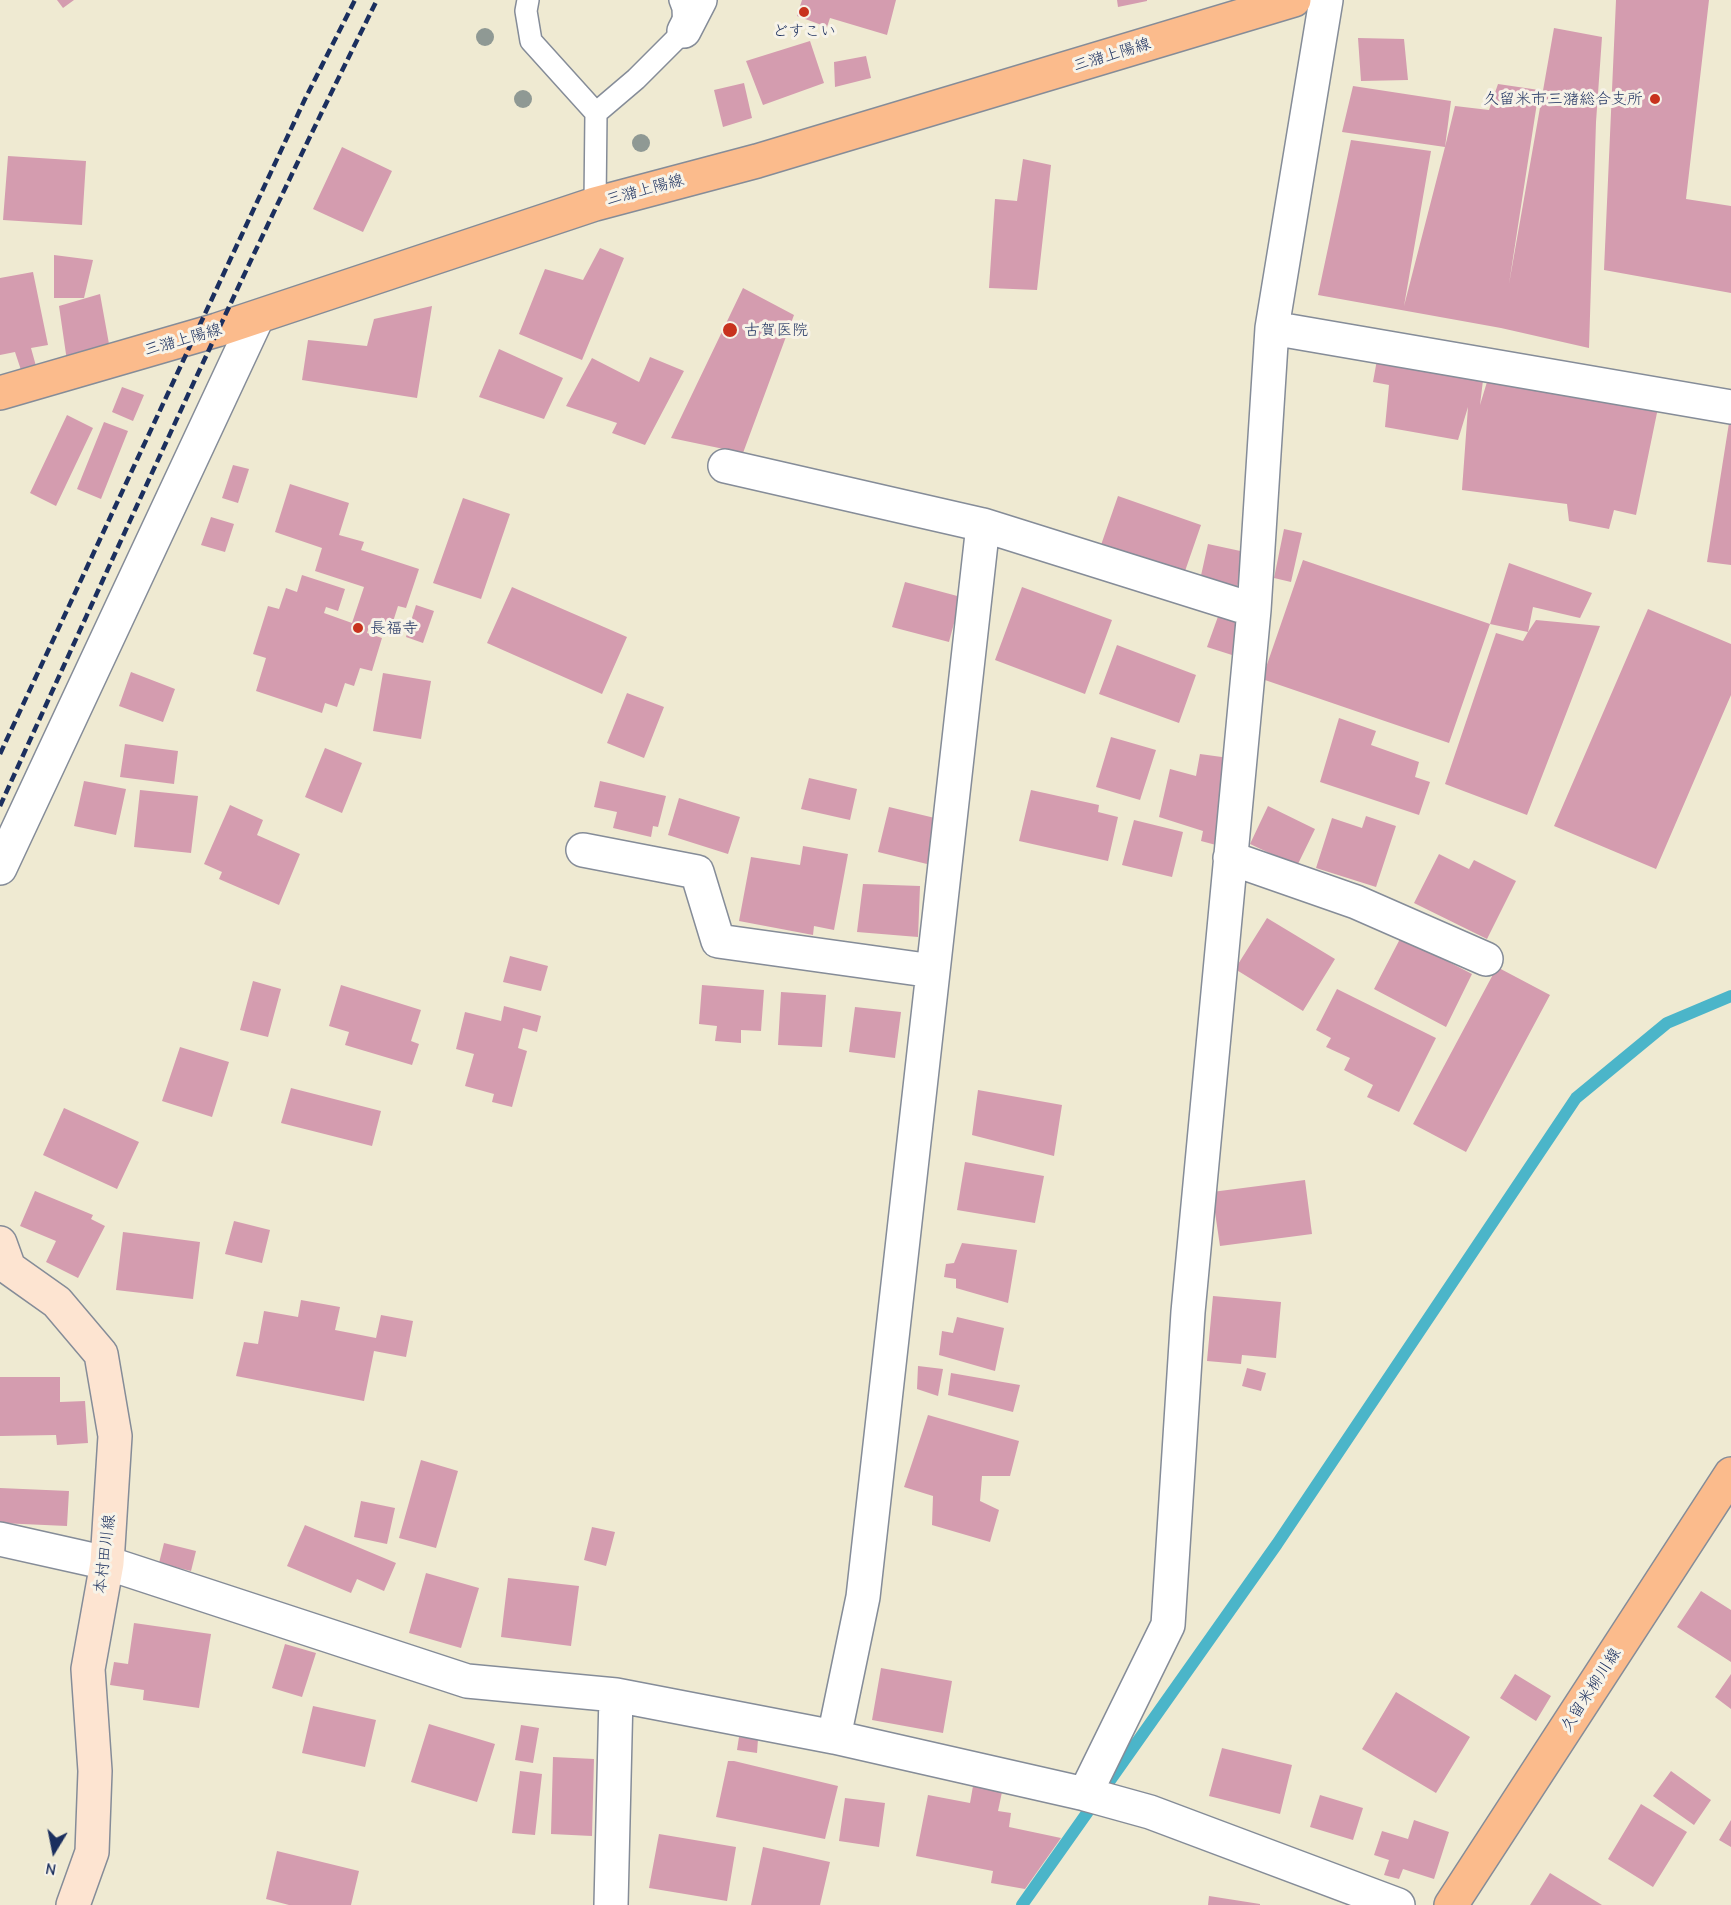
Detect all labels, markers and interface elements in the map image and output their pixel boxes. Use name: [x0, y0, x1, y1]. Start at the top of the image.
marker: どすこい: [797, 5, 811, 19]
place label: どすこい: [772, 21, 836, 41]
street label: 三潴上陽線: [1071, 34, 1153, 76]
place label: 久留米市三潴総合支所: [1483, 89, 1643, 109]
marker: 久留米市三潴総合支所: [1648, 92, 1662, 106]
street label: 三潴上陽線: [604, 170, 686, 210]
street label: 三潴上陽線: [142, 320, 224, 360]
place label: 古賀医院: [744, 320, 808, 340]
marker: 古賀医院: [721, 321, 739, 339]
place label: 長福寺: [370, 618, 418, 638]
marker: 長福寺: [351, 621, 365, 635]
street label: 本村田川線: [91, 1513, 119, 1595]
street label: 久留米柳川線: [1557, 1645, 1625, 1735]
north arrow: [24, 1821, 84, 1881]
text: N: [44, 1859, 58, 1878]

